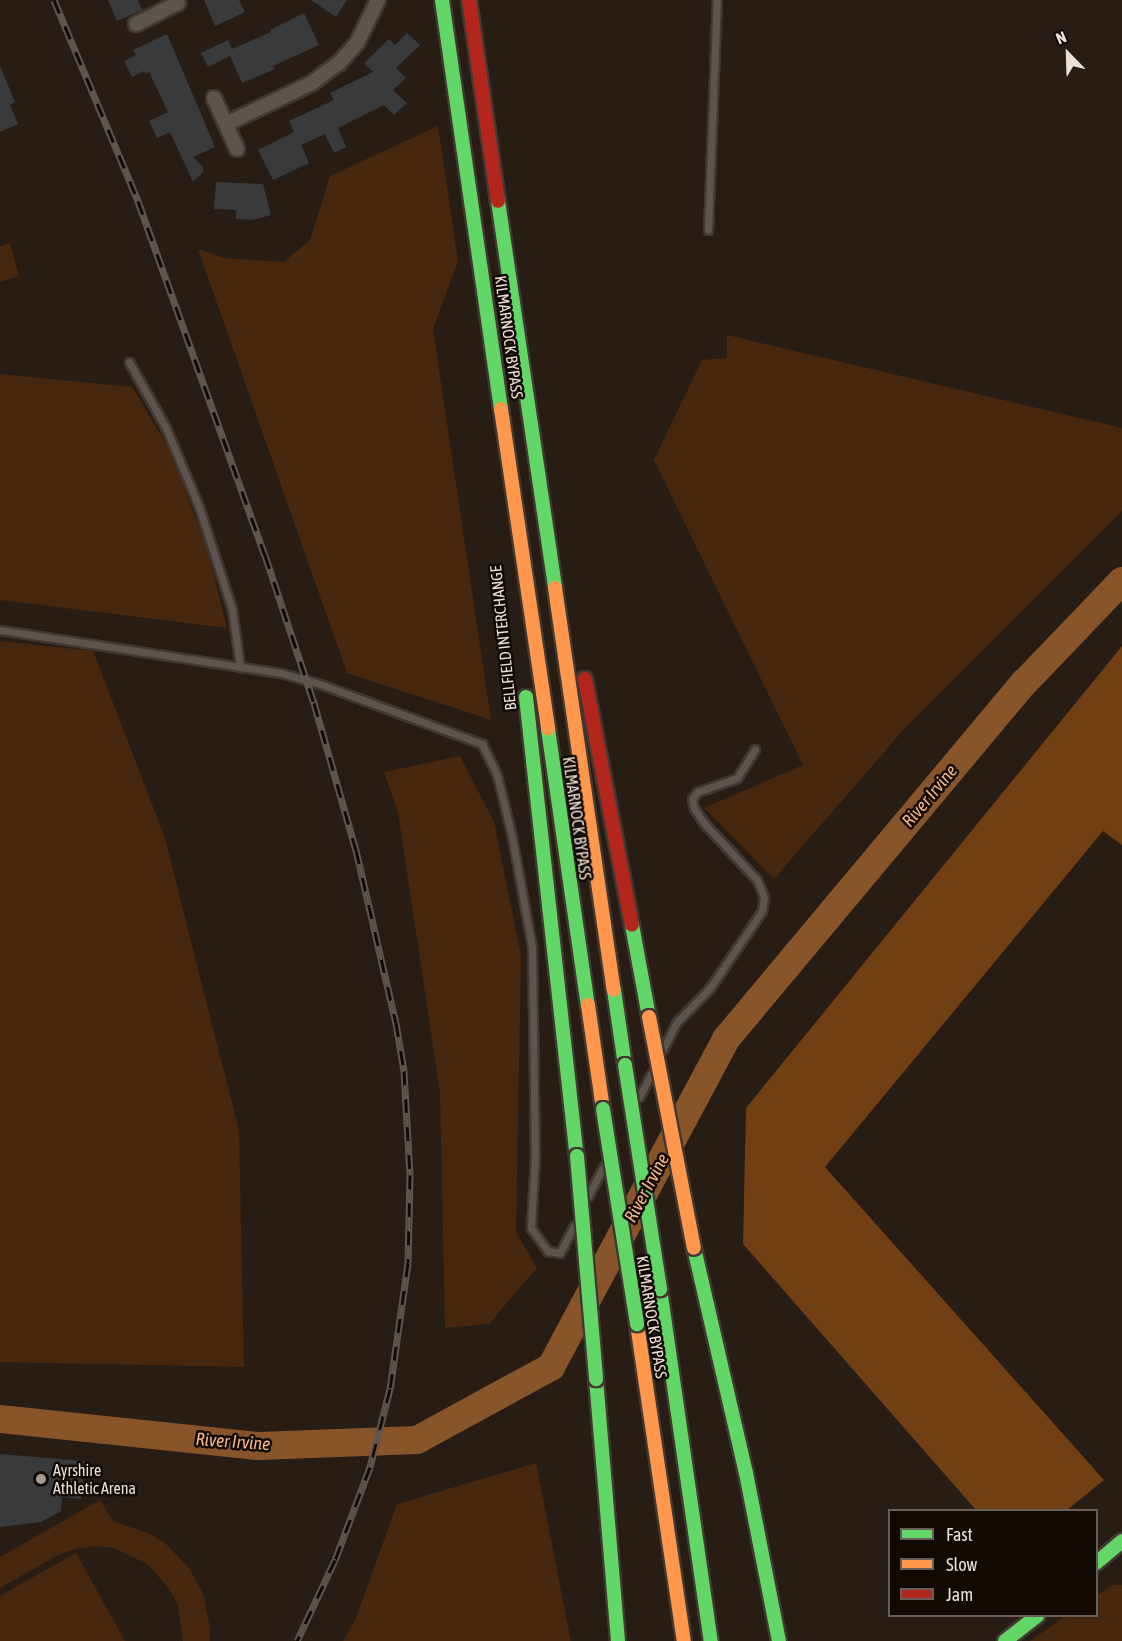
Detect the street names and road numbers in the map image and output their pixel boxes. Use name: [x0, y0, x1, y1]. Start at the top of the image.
street label: KILMARNOCK BYPASS: [491, 274, 527, 400]
street label: BELLFIELD INTERCHANGE: [486, 565, 520, 711]
street label: KILMARNOCK BYPASS: [559, 755, 595, 881]
street label: KILMARNOCK BYPASS: [633, 1254, 671, 1380]

